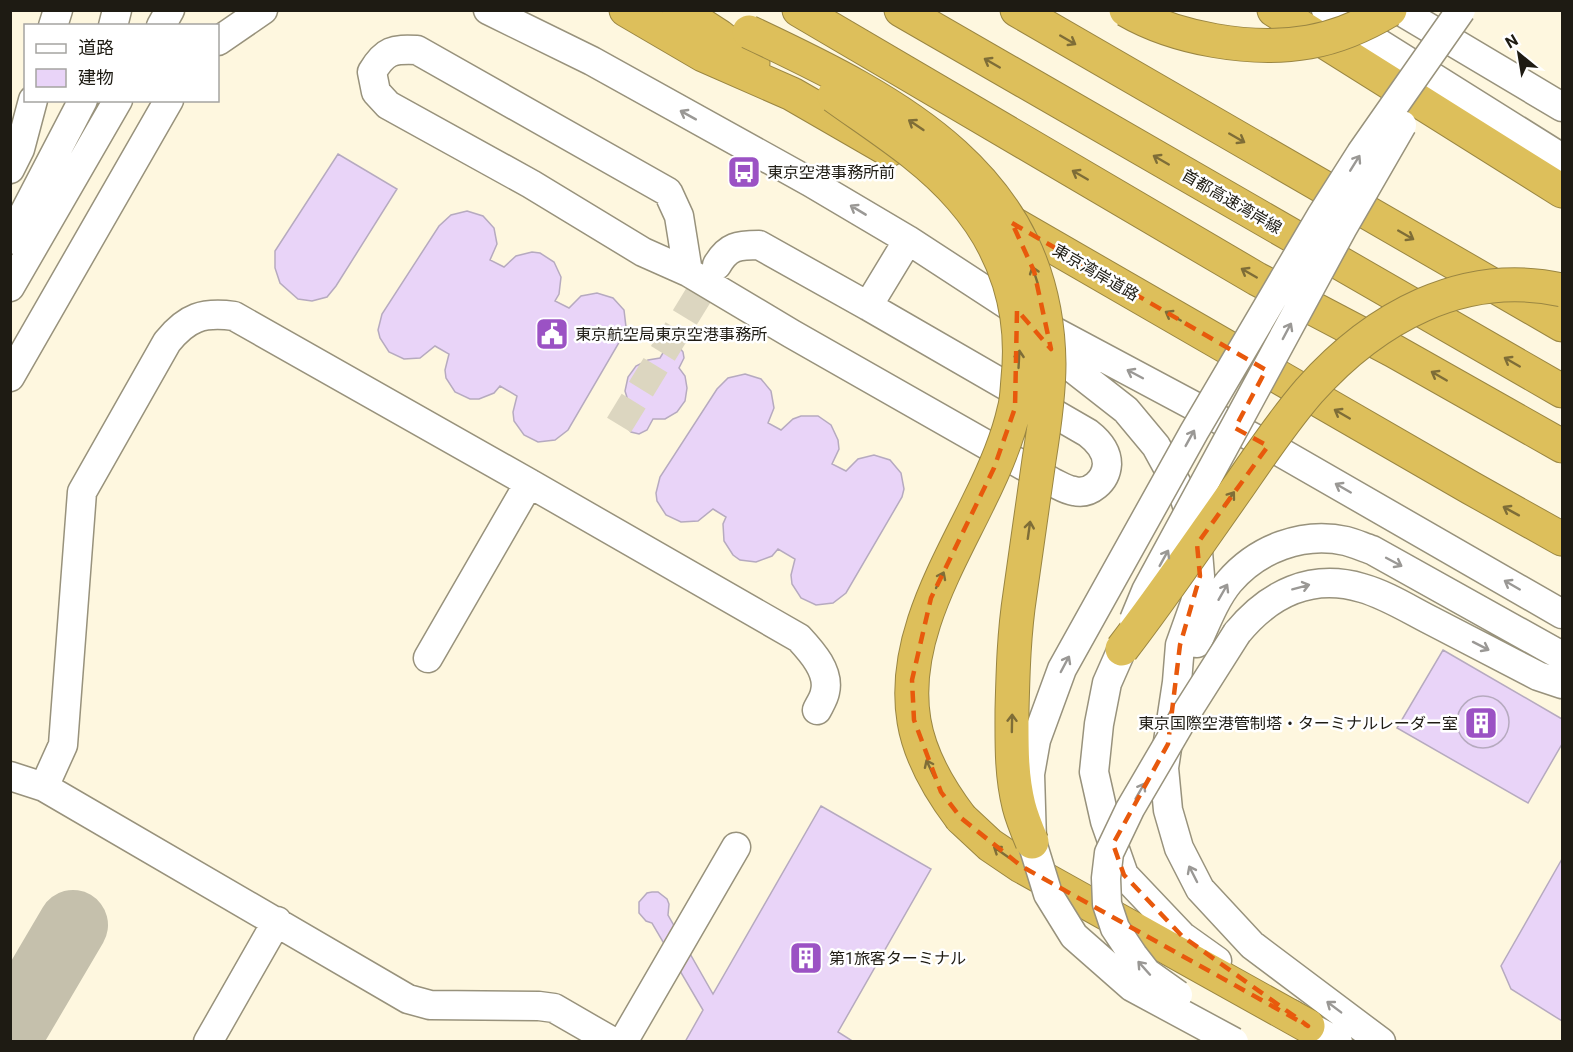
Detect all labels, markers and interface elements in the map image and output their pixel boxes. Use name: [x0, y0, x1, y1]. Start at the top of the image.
legend: [24, 24, 219, 102]
north arrow: [1489, 24, 1549, 84]
text: N: [1502, 30, 1521, 52]
one-way arrow: [1059, 34, 1076, 46]
text: 道路: [78, 37, 114, 58]
one-way arrow: [984, 57, 1001, 69]
text: 建物: [78, 67, 114, 88]
one-way arrow: [680, 108, 697, 120]
one-way arrow: [908, 119, 925, 131]
one-way arrow: [1228, 132, 1245, 144]
bus stop icon: 東京空港事務所前: [726, 154, 762, 190]
one-way arrow: [1153, 154, 1170, 166]
one-way arrow: [1349, 155, 1361, 172]
place label: 東京空港事務所前: [767, 163, 895, 182]
street label: 首都高速湾岸線: [1178, 165, 1285, 238]
one-way arrow: [1072, 168, 1089, 180]
one-way arrow: [850, 204, 867, 216]
one-way arrow: [1397, 229, 1414, 241]
street label: 東京湾岸道路: [1049, 240, 1142, 305]
one-way arrow: [1029, 266, 1040, 285]
one-way arrow: [1240, 267, 1257, 279]
one-way arrow: [1165, 310, 1182, 322]
public building icon: 東京航空局東京空港事務所: [534, 316, 570, 352]
one-way arrow: [1282, 323, 1293, 341]
place label: 東京航空局東京空港事務所: [575, 325, 767, 344]
one-way arrow: [1014, 350, 1025, 370]
one-way arrow: [1504, 356, 1521, 368]
one-way arrow: [1127, 368, 1144, 380]
one-way arrow: [1431, 370, 1448, 382]
one-way arrow: [1334, 408, 1351, 420]
one-way arrow: [1184, 430, 1196, 447]
one-way arrow: [1335, 482, 1352, 494]
one-way arrow: [1223, 492, 1235, 508]
one-way arrow: [1503, 505, 1520, 517]
one-way arrow: [1024, 520, 1035, 540]
one-way arrow: [1158, 550, 1170, 567]
one-way arrow: [1385, 556, 1402, 568]
one-way arrow: [935, 572, 947, 590]
one-way arrow: [1504, 579, 1521, 591]
one-way arrow: [1291, 581, 1310, 593]
one-way arrow: [1217, 584, 1229, 601]
one-way arrow: [1472, 641, 1490, 653]
one-way arrow: [1060, 655, 1071, 673]
building icon: 東京国際空港管制塔・ターミナルレーダー室: [1463, 705, 1499, 741]
one-way arrow: [1006, 714, 1018, 734]
place label: 東京国際空港管制塔・ターミナルレーダー室: [1138, 714, 1458, 733]
one-way arrow: [924, 760, 936, 778]
one-way arrow: [1135, 783, 1147, 800]
one-way arrow: [993, 846, 1010, 858]
one-way arrow: [1186, 866, 1198, 884]
building icon: 第1旅客ターミナル: [788, 940, 824, 976]
place label: 第1旅客ターミナル: [829, 949, 966, 968]
one-way arrow: [1137, 960, 1151, 975]
one-way arrow: [1326, 1000, 1342, 1013]

